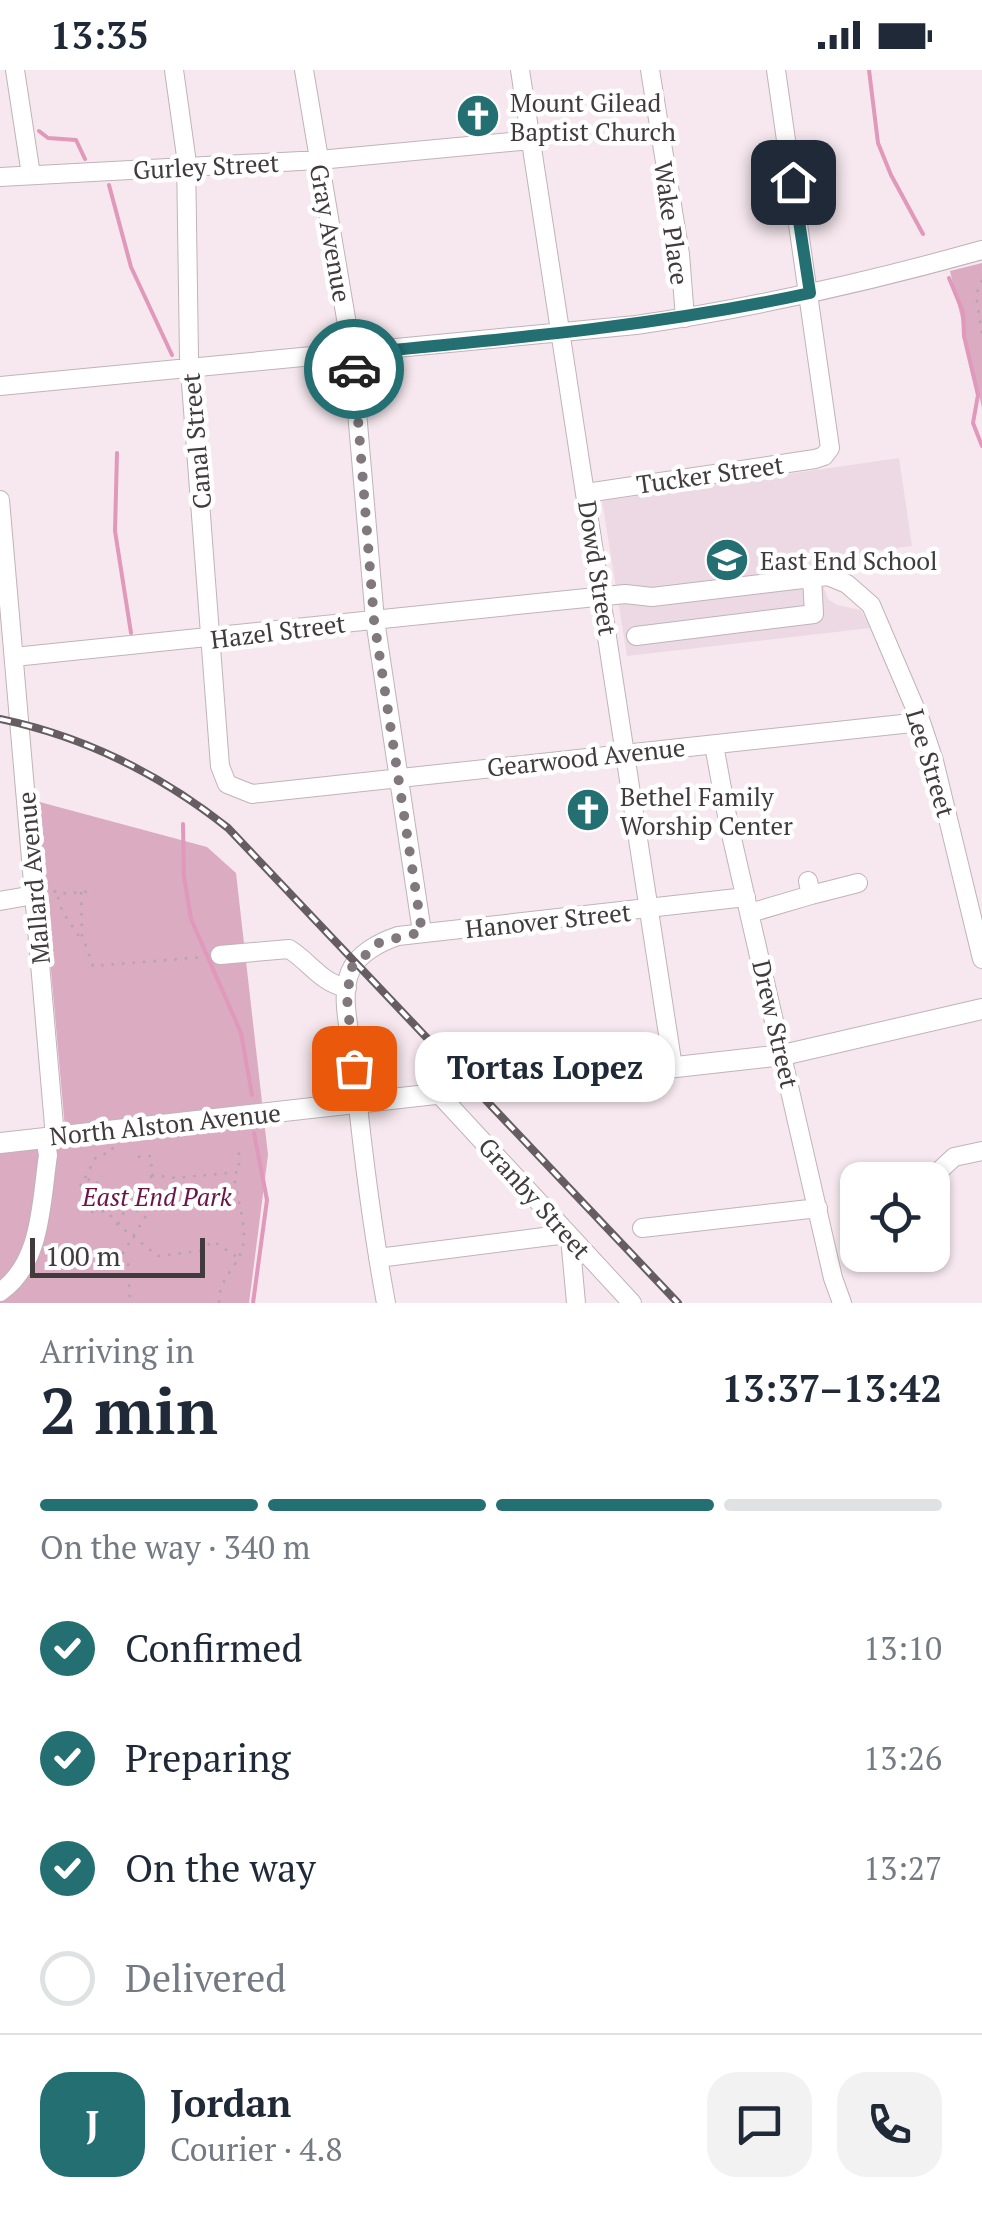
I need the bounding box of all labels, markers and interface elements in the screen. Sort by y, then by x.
text: 13:35 [50,10,149,60]
place label: Mount Gilead Baptist Church [510,86,676,148]
church icon: Mount Gilead Baptist Church [455,93,501,139]
pin [751,140,836,225]
street label: Gurley Street [132,146,280,186]
icon: home [766,155,821,210]
street label: Wake Place [647,159,697,287]
street label: Gray Avenue [303,161,359,305]
courier [304,319,404,419]
icon: car [327,342,382,397]
street label: Canal Street [174,372,218,510]
street label: Tucker Street [634,447,786,501]
street label: Dowd Street [571,498,625,638]
school or university icon: East End School [704,537,750,583]
place label: East End School [760,544,938,577]
street label: Hazel Street [209,606,347,656]
street label: Lee Street [899,705,963,821]
street label: Gearwood Avenue [485,730,687,784]
place label: Bethel Family Worship Center [620,780,793,842]
church icon: Bethel Family Worship Center [565,787,611,833]
street label: Mallard Avenue [9,790,57,966]
street label: Hanover Street [464,895,632,945]
street label: Drew Street [745,957,807,1091]
pin [312,1026,397,1111]
callout: Tortas Lopez [414,1033,674,1103]
icon: bag [327,1041,382,1096]
text: Tortas Lopez [447,1046,643,1088]
street label: North Alston Avenue [48,1095,282,1153]
street label: Granby Street [472,1130,598,1266]
map controls [840,1162,950,1272]
button: locate [840,1162,950,1272]
park label: East End Park [81,1180,233,1213]
scale bar [30,1233,205,1278]
text: 100 m [45,1237,121,1274]
text: Arriving in [40,1330,194,1372]
text: 13:37–13:42 [721,1363,942,1413]
text: 2 min [40,1366,218,1453]
text: On the way · 340 m [40,1526,310,1568]
icon: check [40,1621,95,1676]
text: Confirmed [125,1623,303,1673]
text: 13:10 [863,1627,942,1669]
icon: check [40,1731,95,1786]
text: Preparing [125,1733,291,1783]
text: 13:26 [863,1737,942,1779]
icon: check [40,1841,95,1896]
text: On the way [125,1843,316,1893]
text: 13:27 [863,1847,942,1889]
text: Delivered [125,1953,286,2003]
button: chat [707,2072,812,2177]
button: phone [837,2072,942,2177]
text: Jordan [170,2078,291,2128]
text: J [86,2099,99,2149]
text: Courier · 4.8 [170,2128,342,2170]

